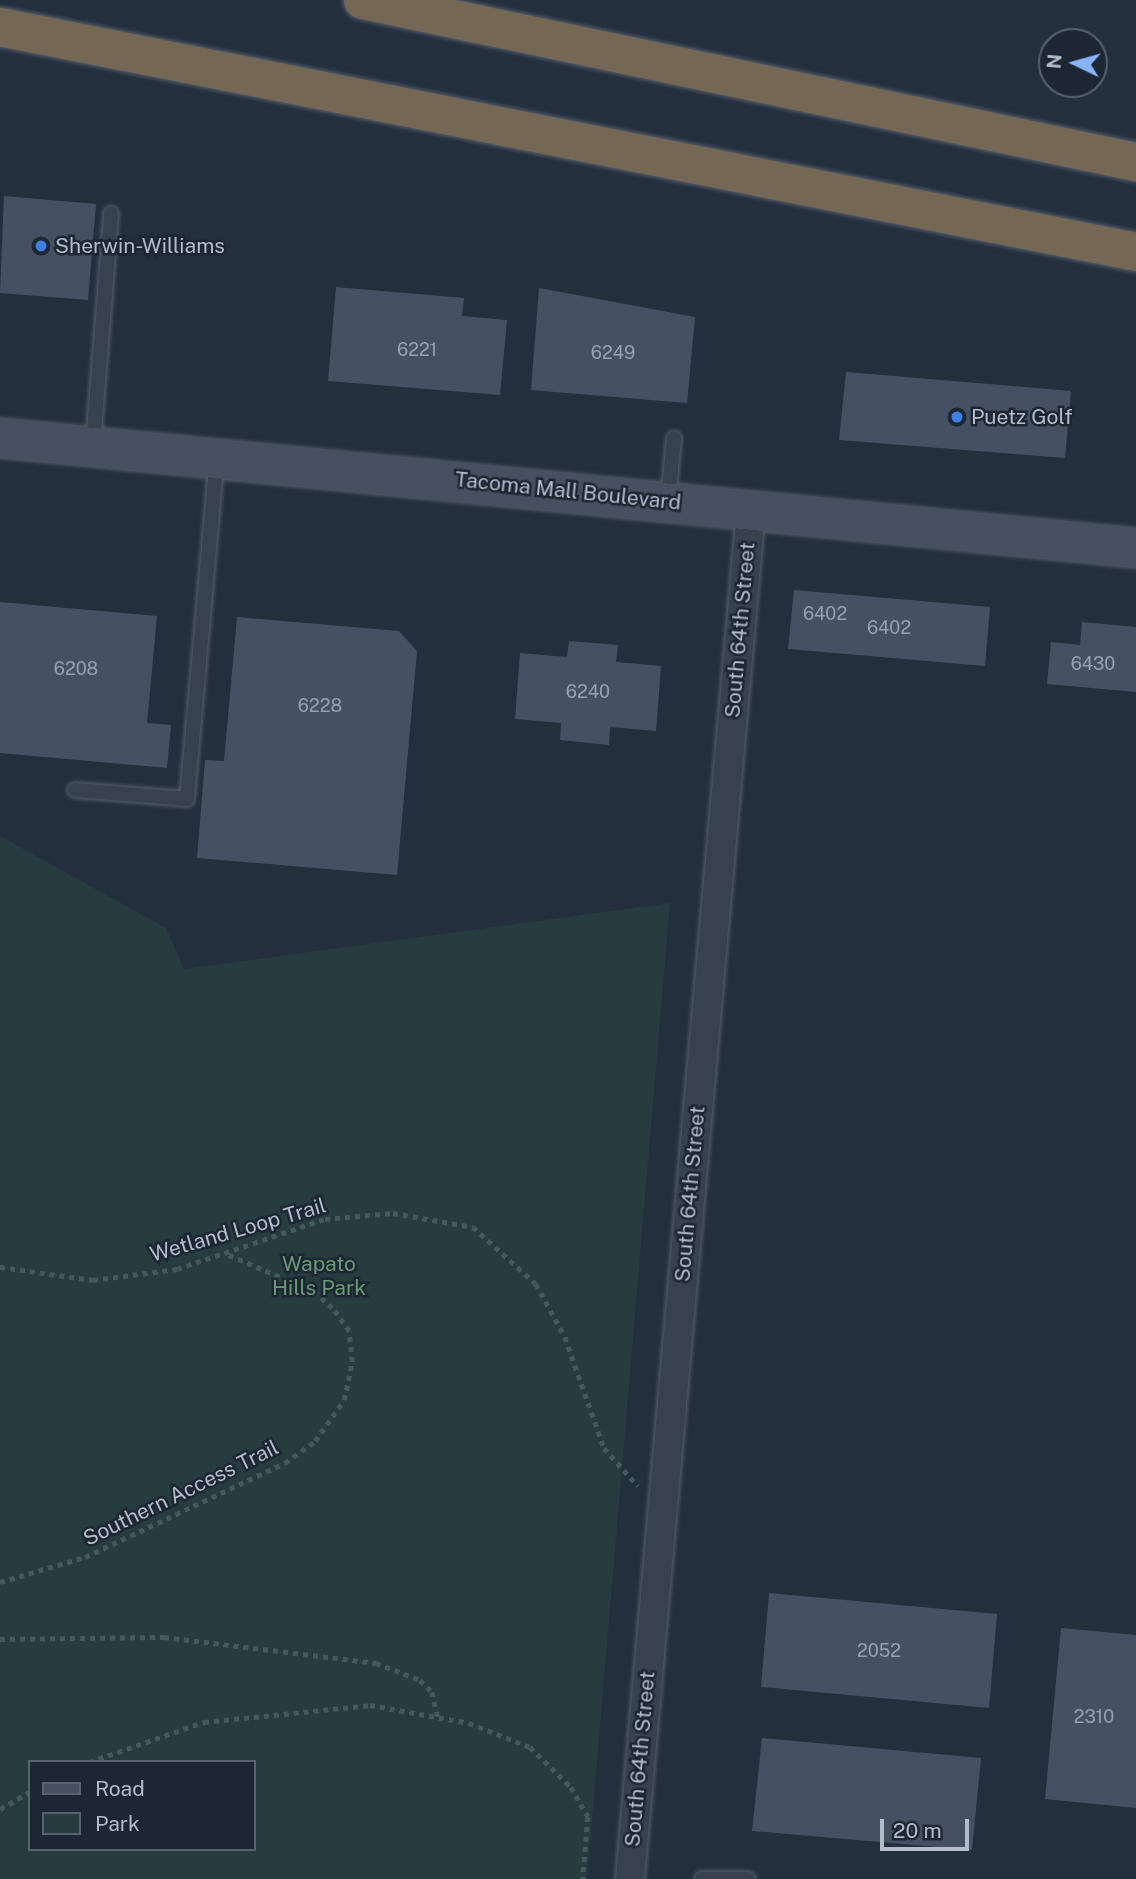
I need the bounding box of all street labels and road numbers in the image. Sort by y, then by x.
street label: Tacoma Mall Boulevard [454,467,682,515]
street label: South 64th Street [720,541,760,719]
street label: South 64th Street [670,1105,710,1283]
street label: Wetland Loop Trail [147,1193,329,1267]
street label: Southern Access Trail [79,1435,283,1551]
street label: South 64th Street [620,1670,660,1848]

